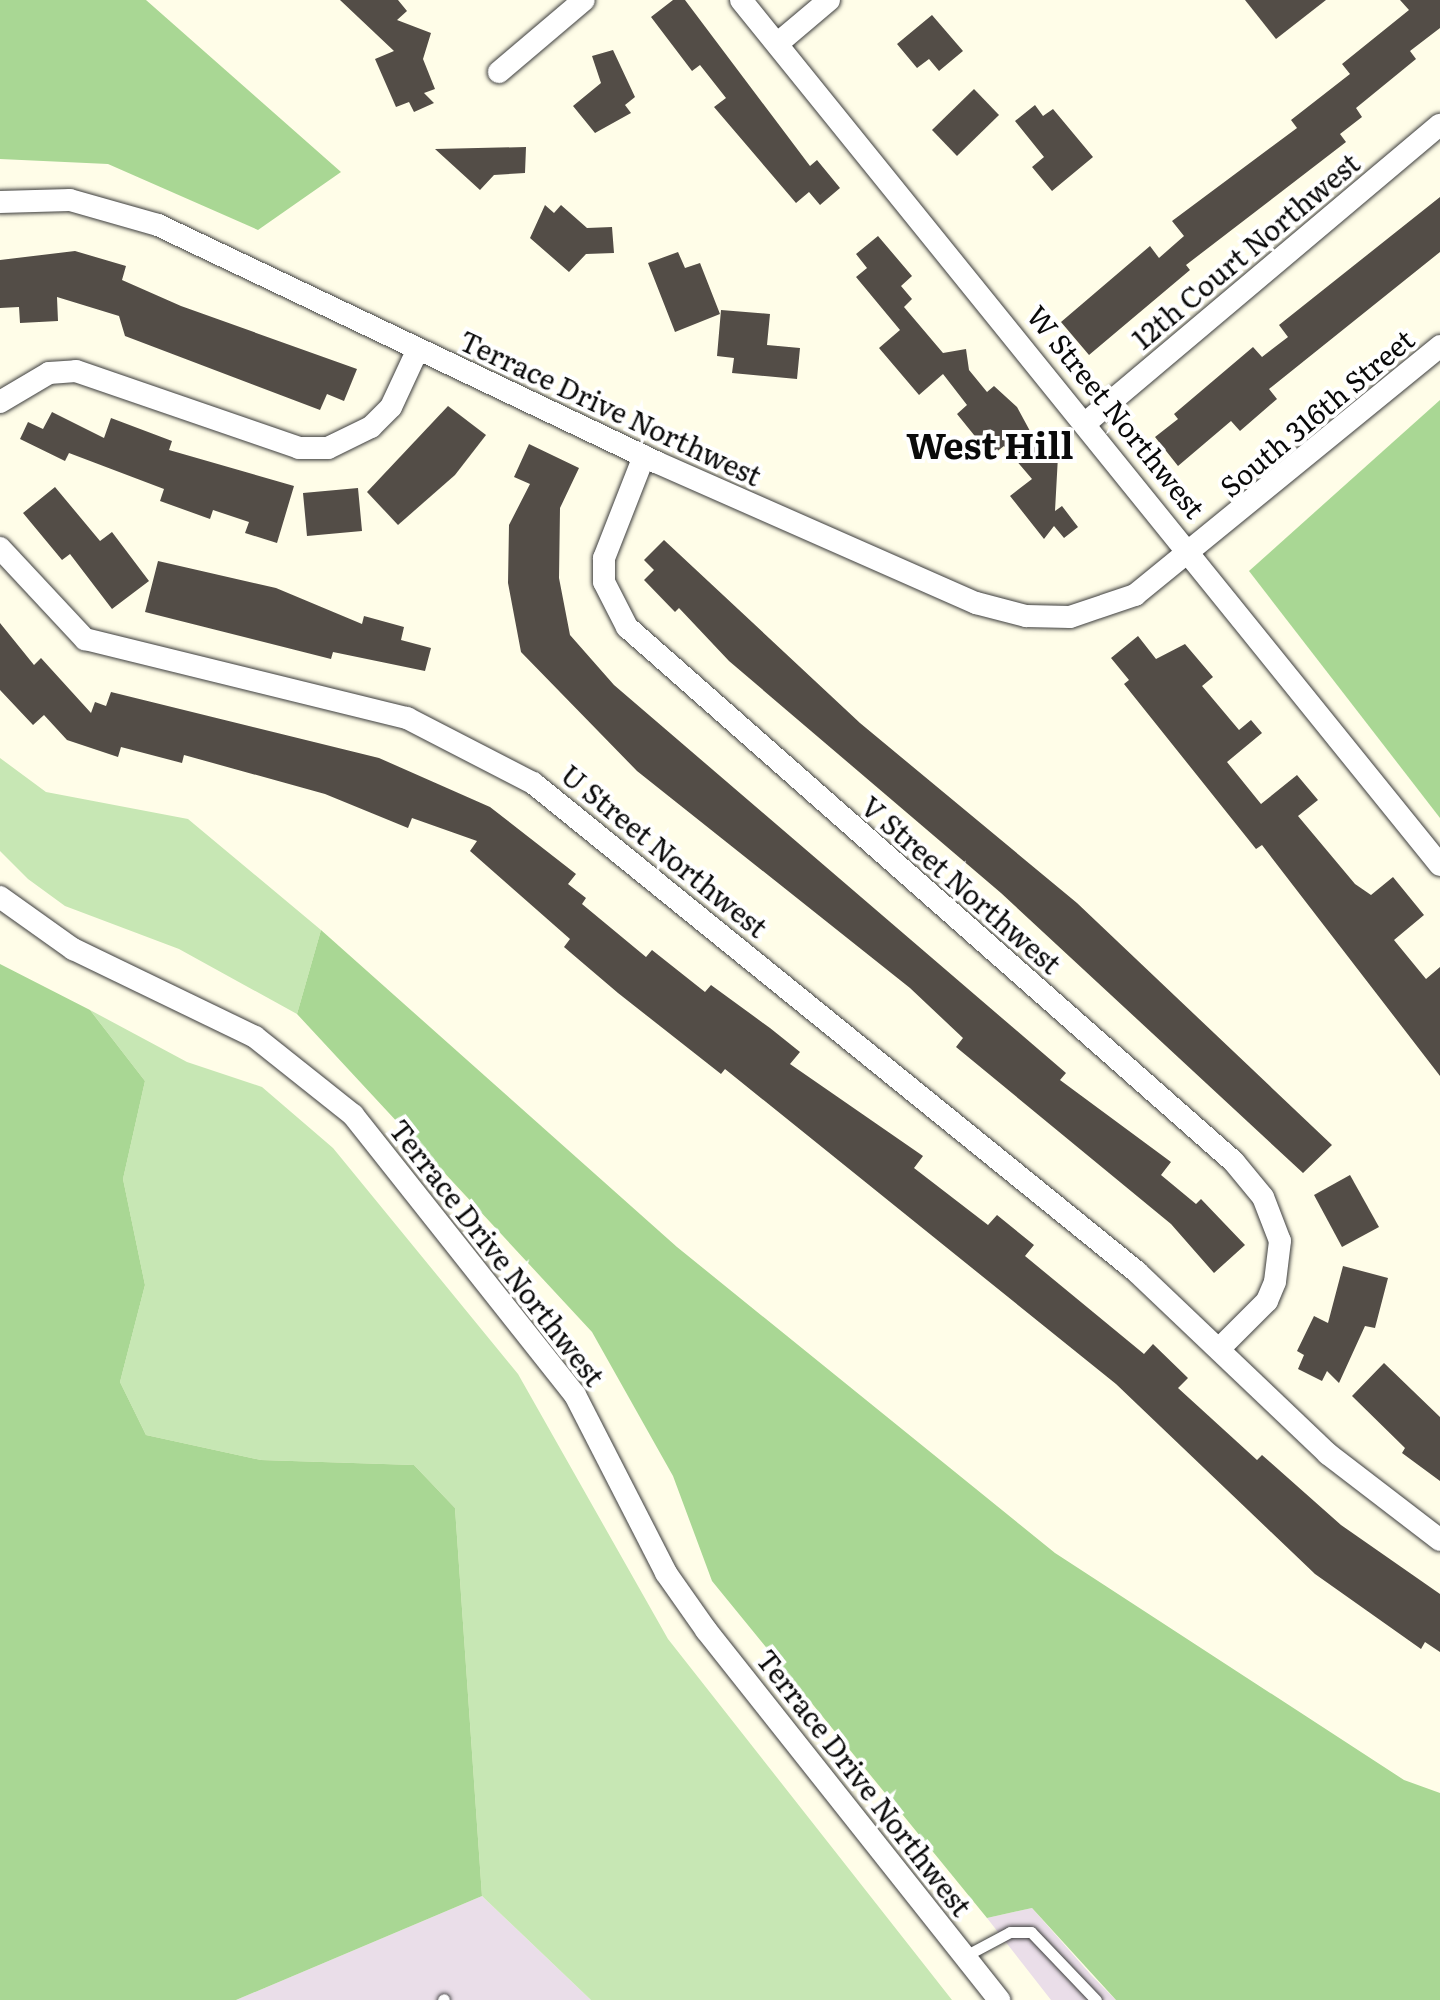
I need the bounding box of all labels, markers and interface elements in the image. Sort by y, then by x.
street label: 12th Court Northwest [1124,145,1366,355]
street label: W Street Northwest [1021,298,1213,524]
street label: South 316th Street [1212,321,1420,503]
street label: Terrace Drive Northwest [455,322,767,492]
district label: West Hill [906,422,1074,466]
street label: U Street Northwest [555,757,775,943]
street label: V Street Northwest [855,788,1069,980]
street label: Terrace Drive Northwest [383,1112,613,1392]
street label: Terrace Drive Northwest [750,1642,980,1922]

